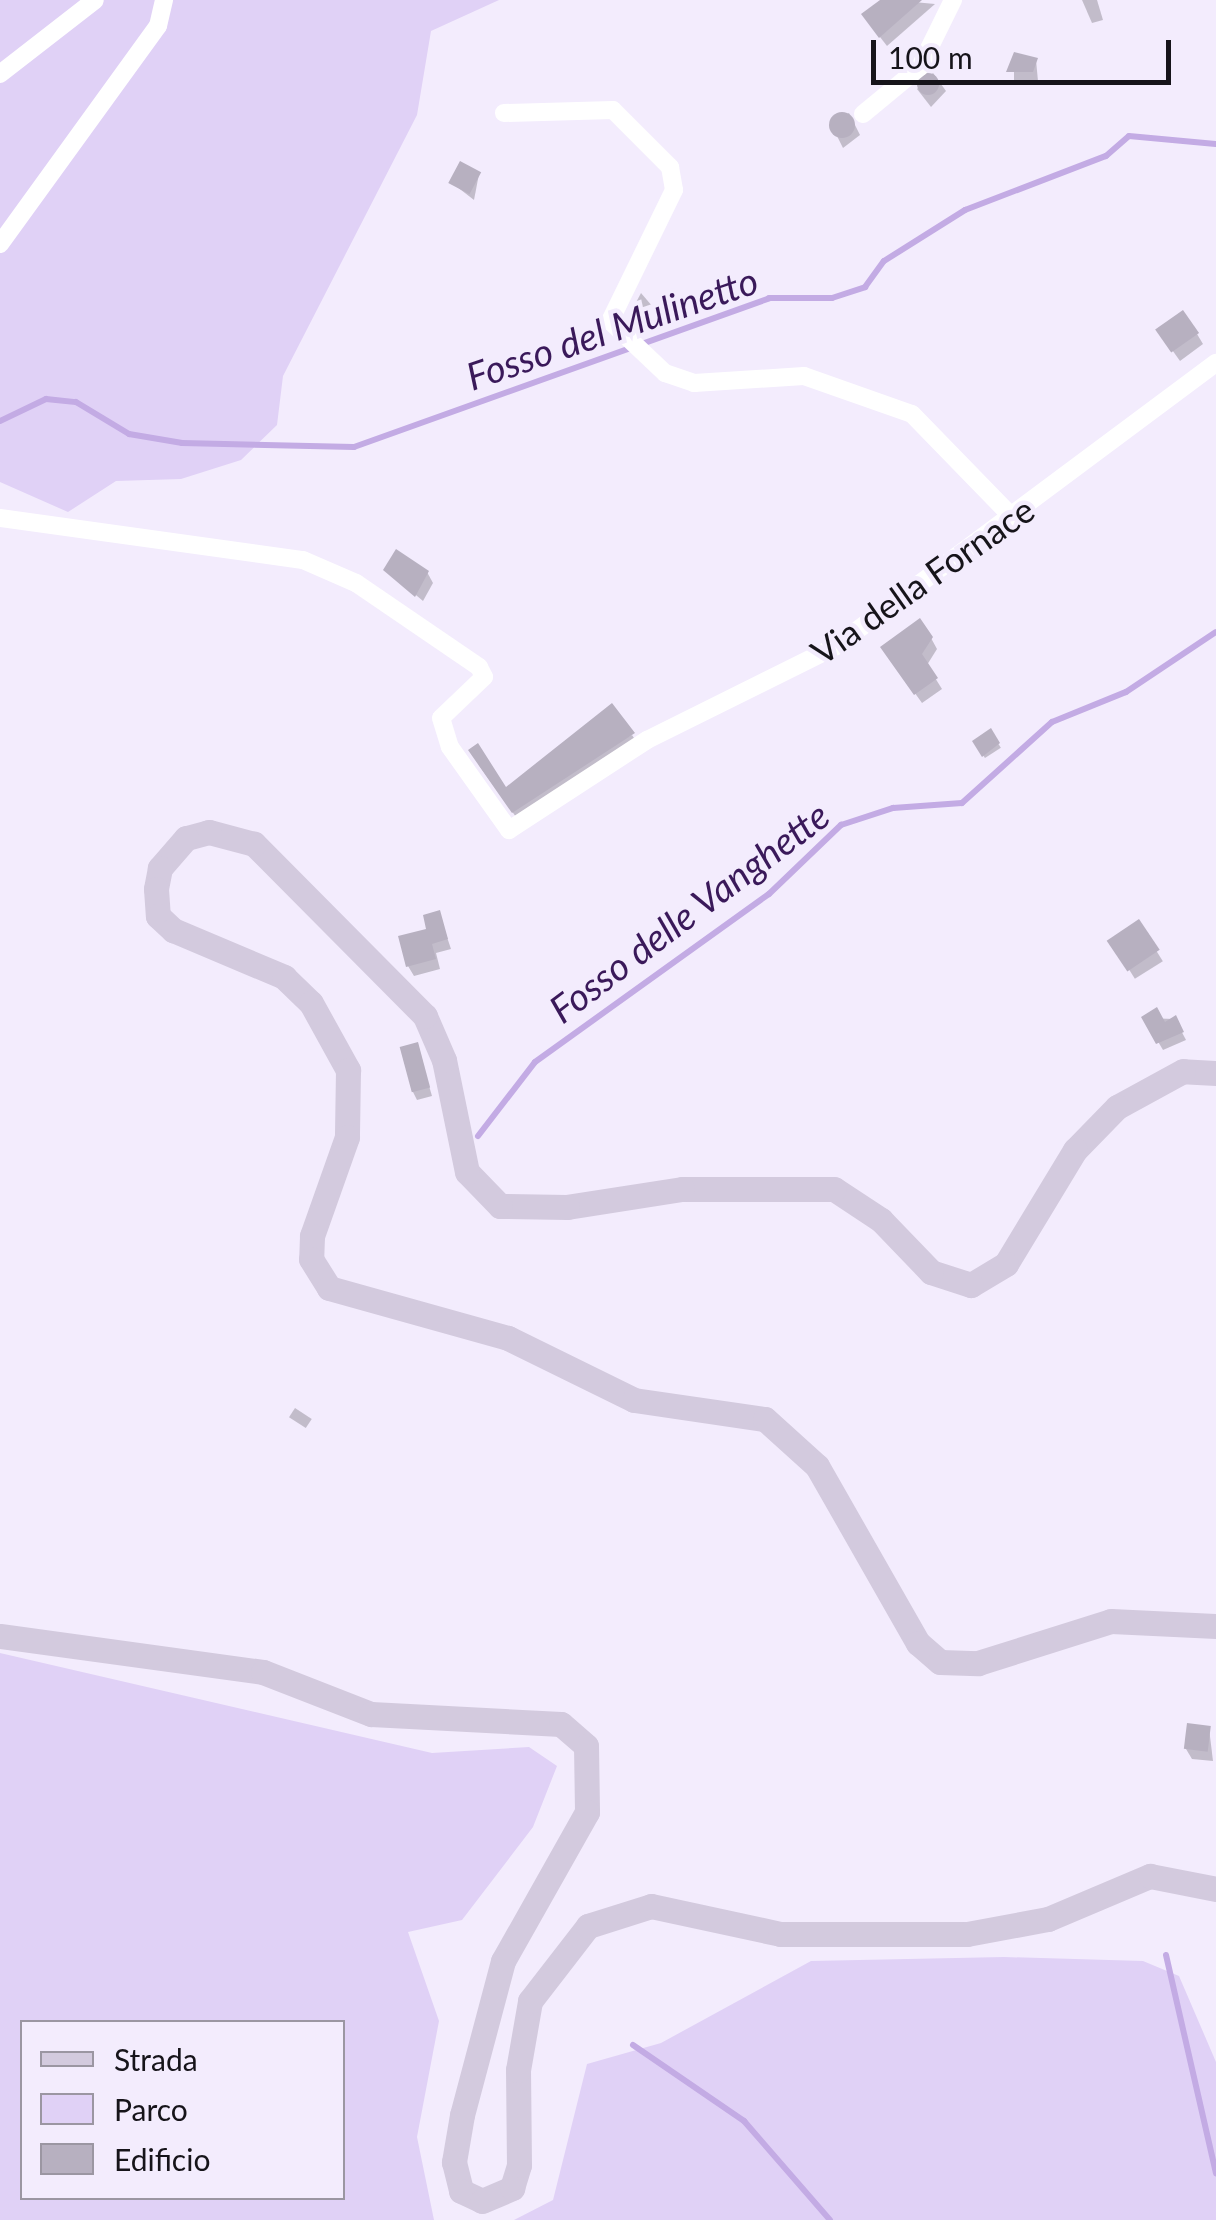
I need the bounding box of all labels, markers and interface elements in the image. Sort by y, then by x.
scale bar [876,20,1176,82]
text: 100 m [888,39,973,75]
water label: Fosso del Mulinetto [460,257,764,399]
street label: Via della Fornace [803,488,1041,672]
water label: Fosso delle Vanghette [540,792,838,1032]
legend [20,2020,345,2200]
text: Strada [114,2041,198,2077]
text: Parco [114,2091,188,2127]
text: Edificio [114,2141,210,2177]

